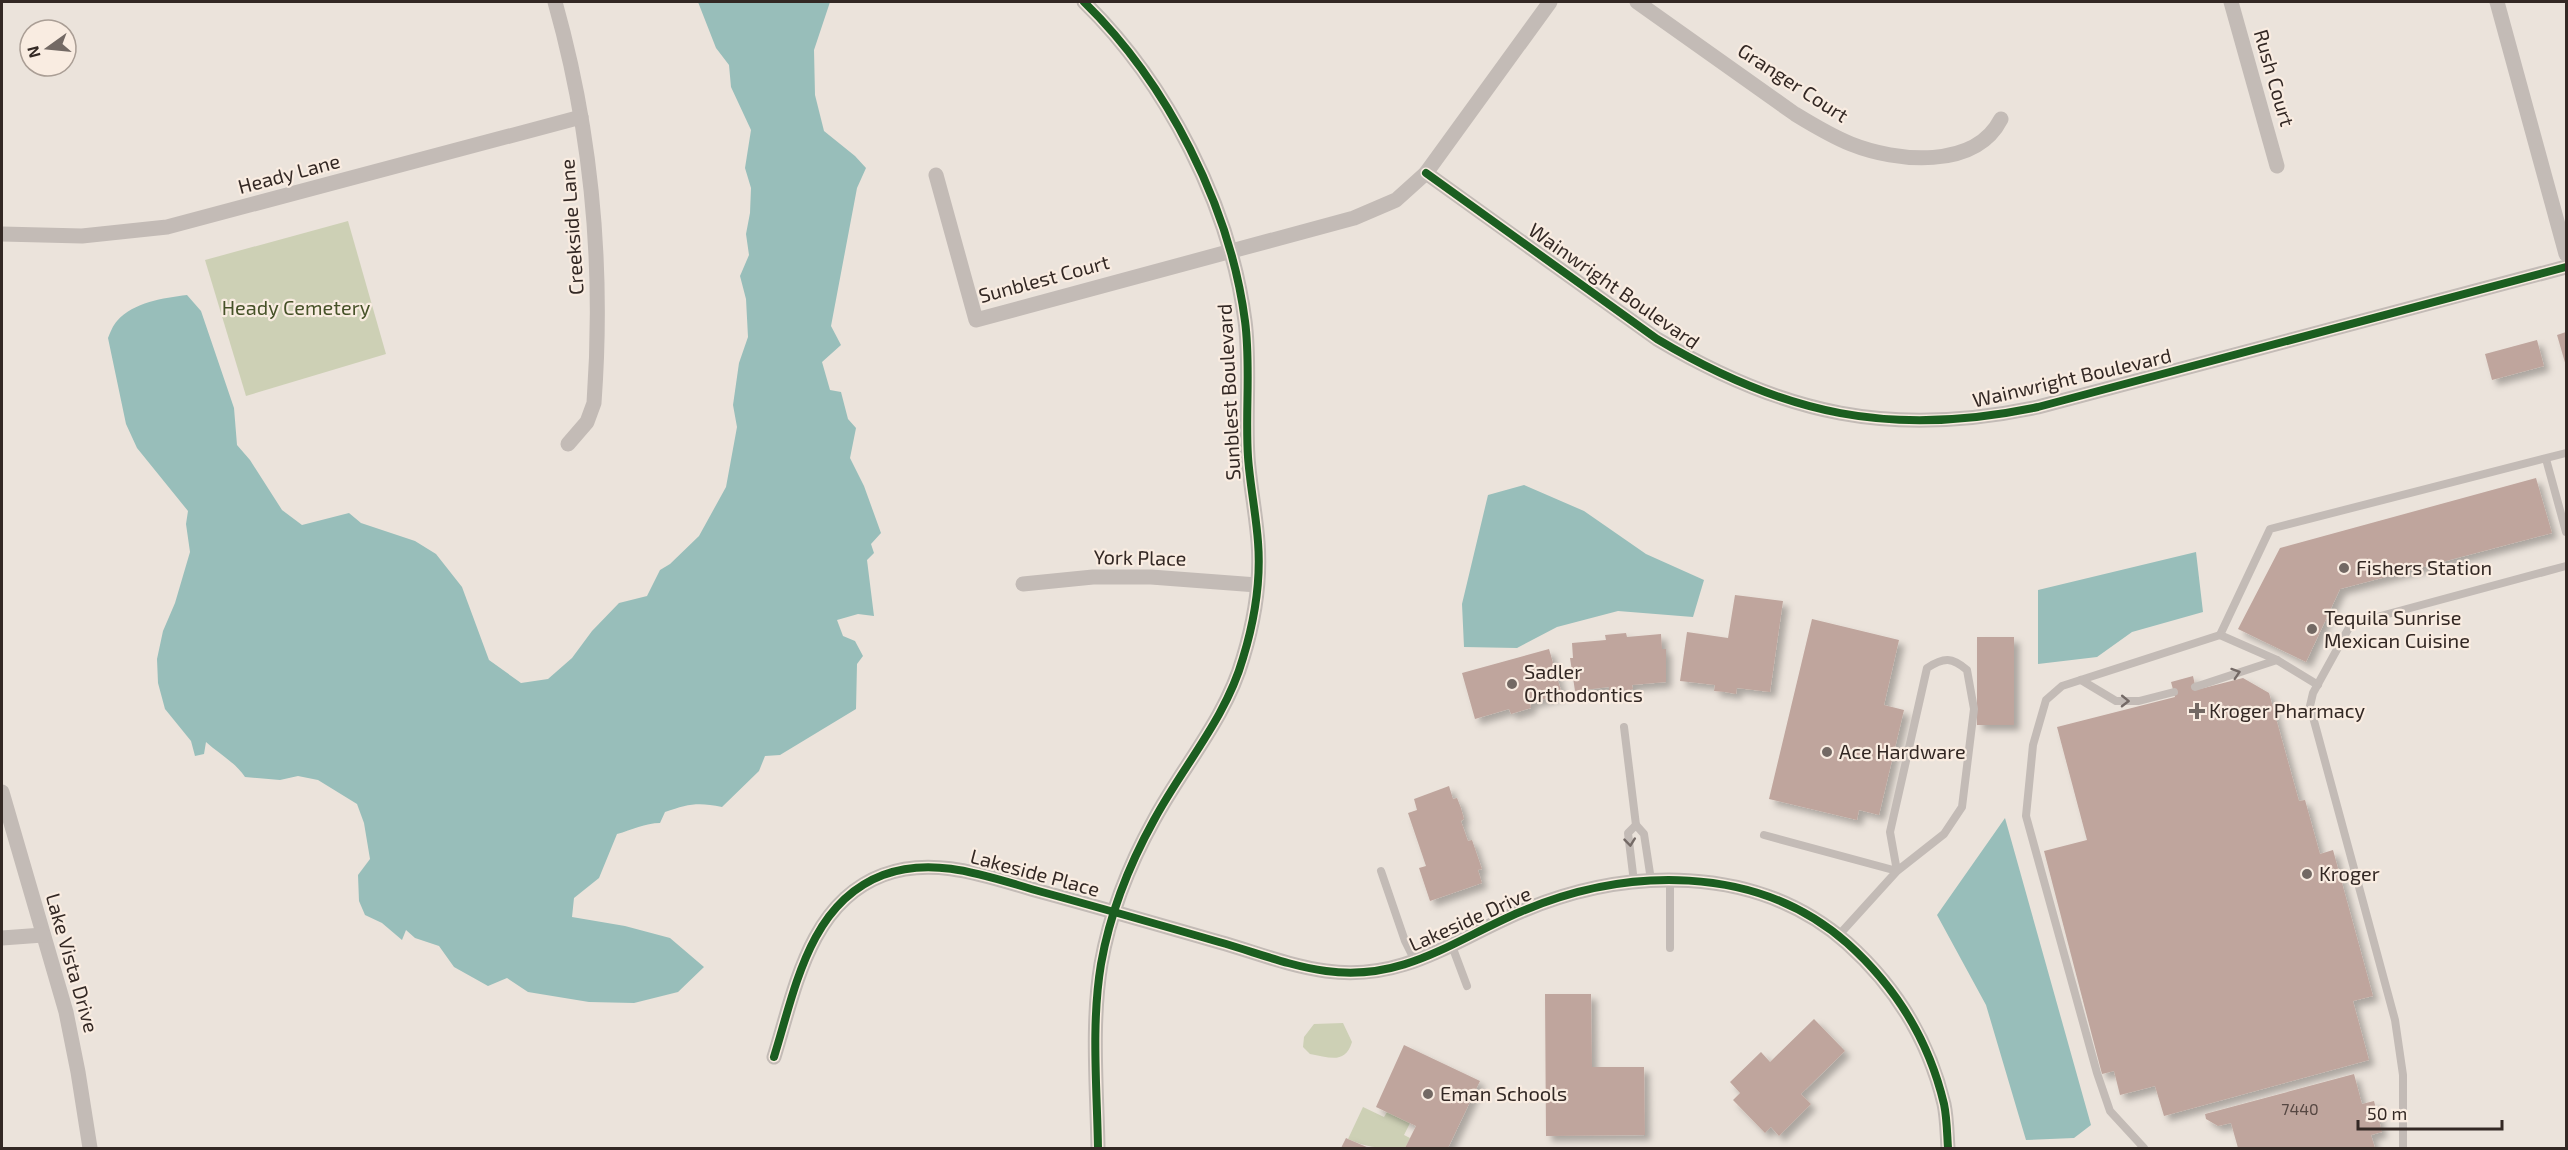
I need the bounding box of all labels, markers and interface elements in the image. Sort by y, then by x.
north arrow [18,18,78,78]
street label: Rush Court [2250,26,2300,129]
street label: Granger Court [1734,38,1854,127]
text: N [22,44,44,60]
street label: Heady Lane [235,148,342,198]
street label: Creekside Lane [554,158,588,296]
street label: Wainwright Boulevard [1524,217,1705,353]
street label: Sunblest Court [976,249,1112,307]
park label: Heady Cemetery [222,295,371,319]
street label: Sunblest Boulevard [1211,303,1245,481]
street label: Wainwright Boulevard [1970,342,2173,412]
street label: York Place [1093,544,1187,570]
place label: Fishers Station [2356,555,2492,579]
marker: Fishers Station [2337,561,2351,575]
place label: Tequila Sunrise Mexican Cuisine [2324,605,2470,652]
marker: Tequila Sunrise Mexican Cuisine [2305,622,2319,636]
place label: Sadler Orthodontics [1524,659,1643,706]
one-way arrow [2230,668,2241,680]
marker: Sadler Orthodontics [1505,677,1519,691]
one-way arrow [2121,695,2130,707]
place label: Kroger Pharmacy [2209,698,2366,722]
marker: Kroger Pharmacy [2190,704,2204,718]
place label: Ace Hardware [1839,739,1966,763]
marker: Ace Hardware [1820,745,1834,759]
one-way arrow [1623,838,1636,847]
street label: Lakeside Place [968,843,1102,901]
place label: Kroger [2319,861,2380,885]
marker: Kroger [2300,867,2314,881]
street label: Lakeside Drive [1405,880,1534,956]
street label: Lake Vista Drive [42,890,104,1035]
place label: Eman Schools [1440,1081,1567,1105]
marker: Eman Schools [1421,1087,1435,1101]
scale bar [2358,1093,2502,1131]
house number: 7440 [2281,1099,2319,1118]
text: 50 m [2367,1102,2407,1124]

